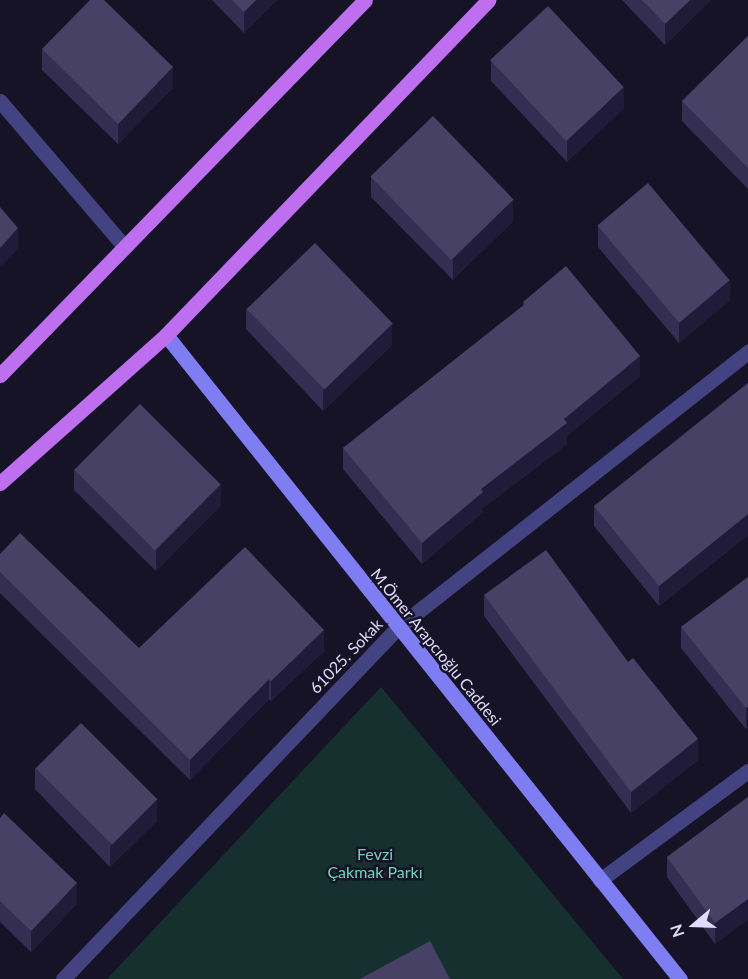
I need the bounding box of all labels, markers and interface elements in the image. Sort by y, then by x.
street label: M.Ömer Arapcıoğlu Caddesi [366,564,506,730]
street label: 61025. Sokak [306,615,386,697]
park label: Fevzi Çakmak Parkı [327,844,423,882]
north arrow [664,895,724,955]
text: N [666,922,687,940]

